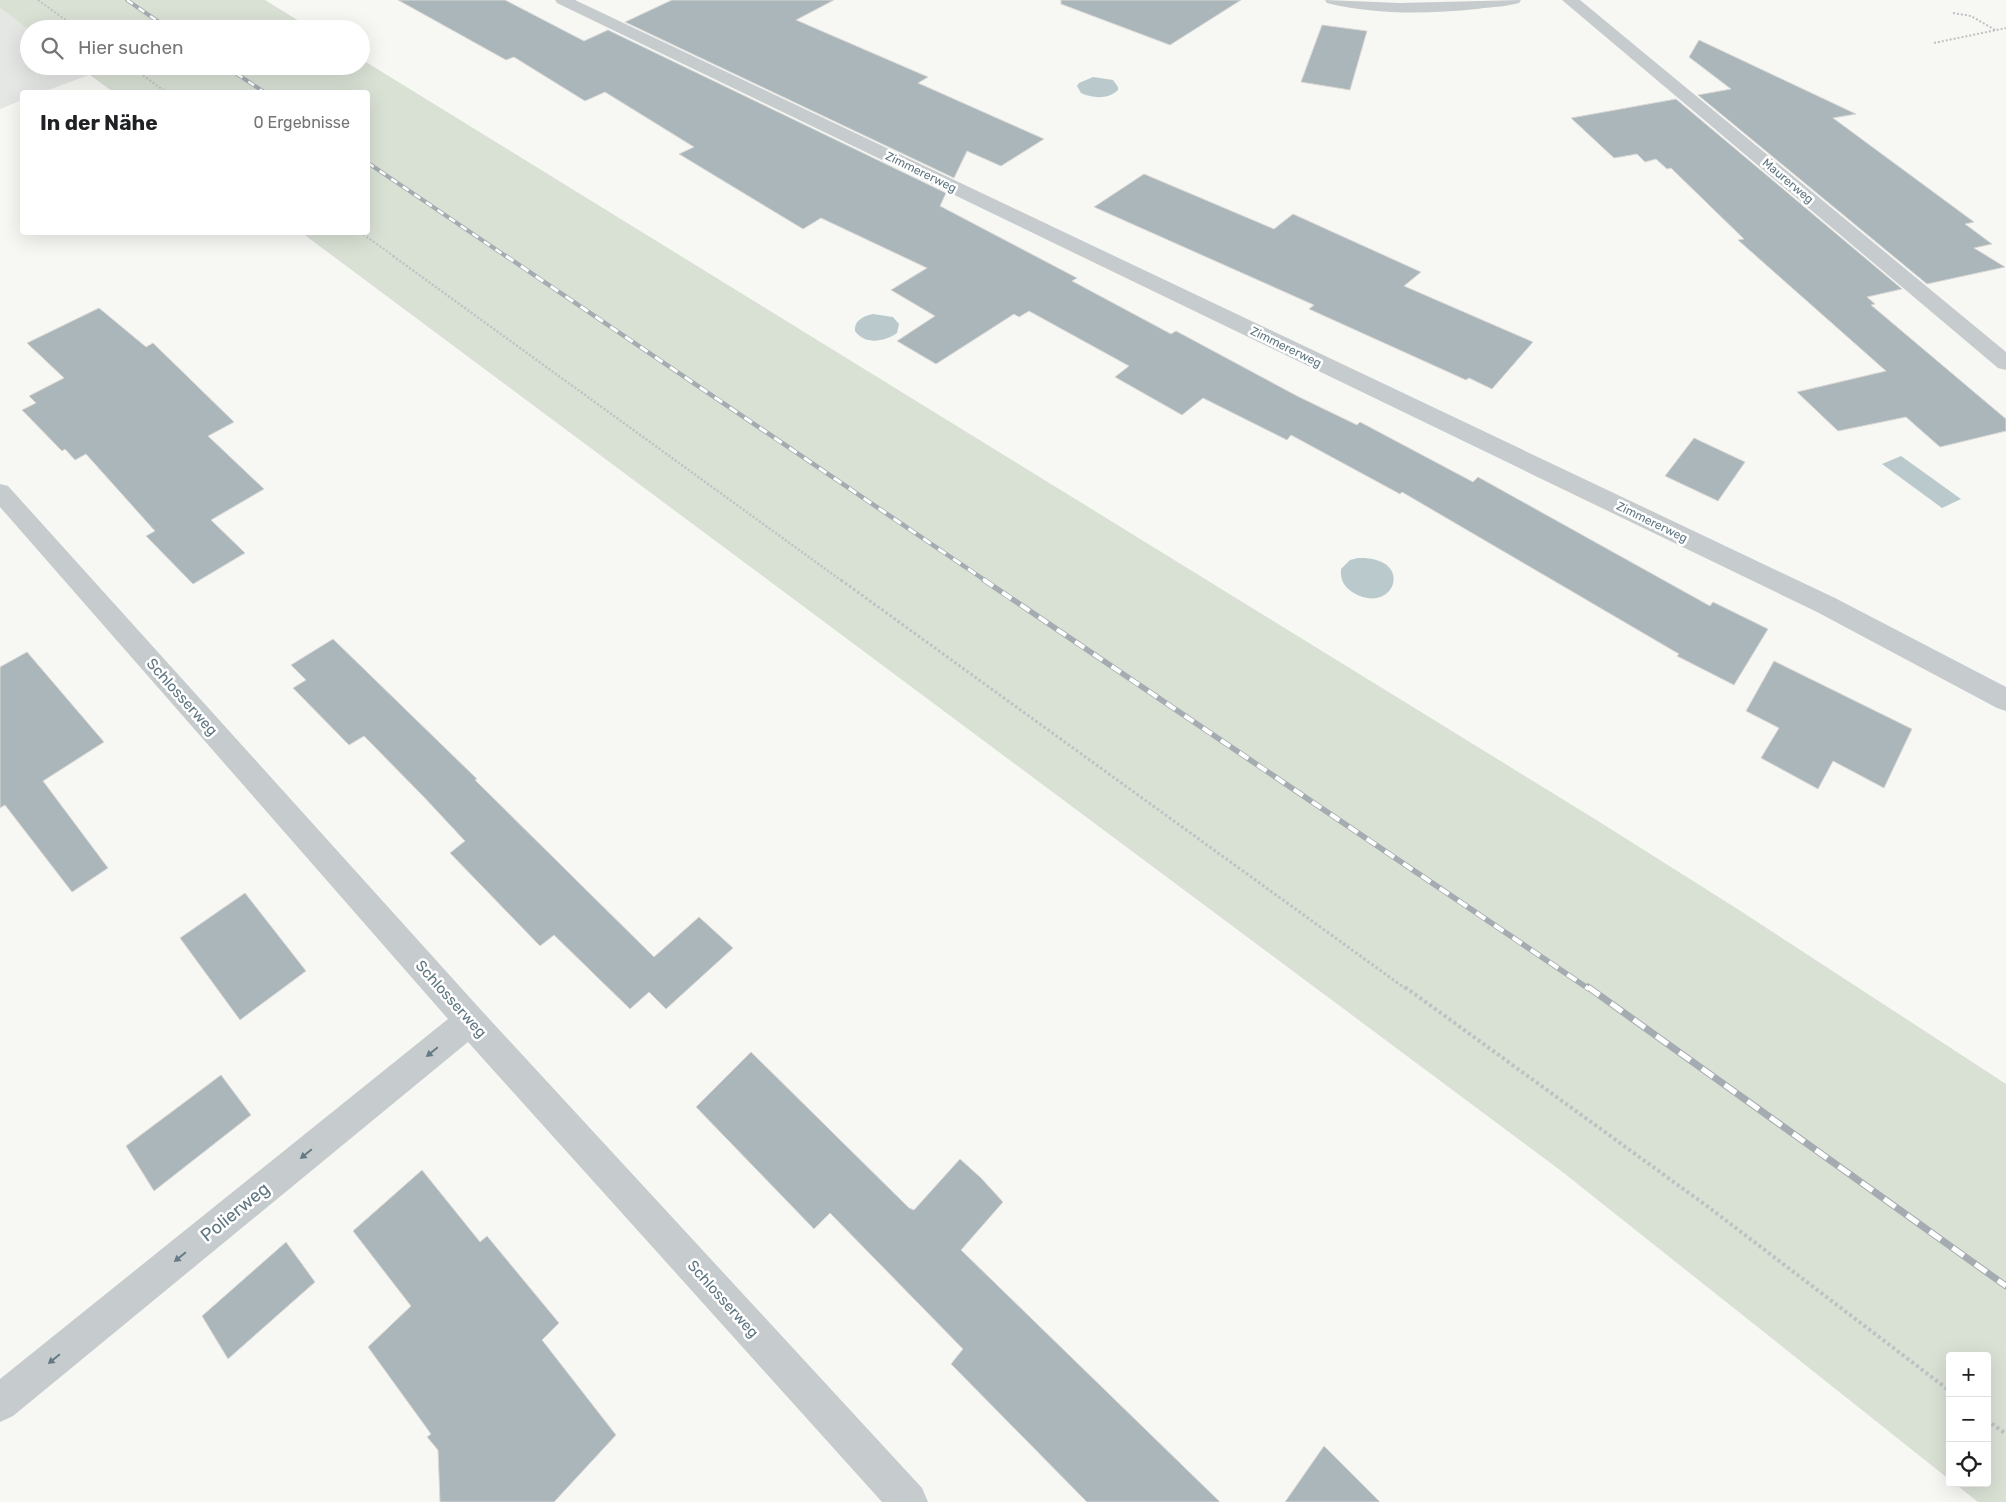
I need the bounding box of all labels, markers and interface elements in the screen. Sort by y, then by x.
search box [20,20,370,75]
icon: search [38,34,66,62]
text: Hier suchen [78,36,184,59]
text: In der Nähe [40,110,158,135]
text: 0 Ergebnisse [253,113,350,132]
street label: Zimmererweg [883,149,959,195]
street label: Maurerweg [1760,156,1816,206]
street label: Zimmererweg [1248,324,1324,370]
street label: Zimmererweg [1614,499,1690,545]
street label: Schlosserweg [143,655,221,739]
street label: Schlosserweg [412,957,490,1041]
one-way arrow [426,1046,439,1057]
one-way arrow [300,1149,313,1160]
street label: Polierweg [196,1178,274,1246]
one-way arrow [174,1251,187,1262]
street label: Schlosserweg [684,1257,762,1341]
map controls [1946,1352,1991,1487]
button: + [1946,1352,1991,1397]
one-way arrow [48,1354,61,1365]
button: − [1946,1397,1991,1442]
button: locate [1946,1442,1991,1487]

